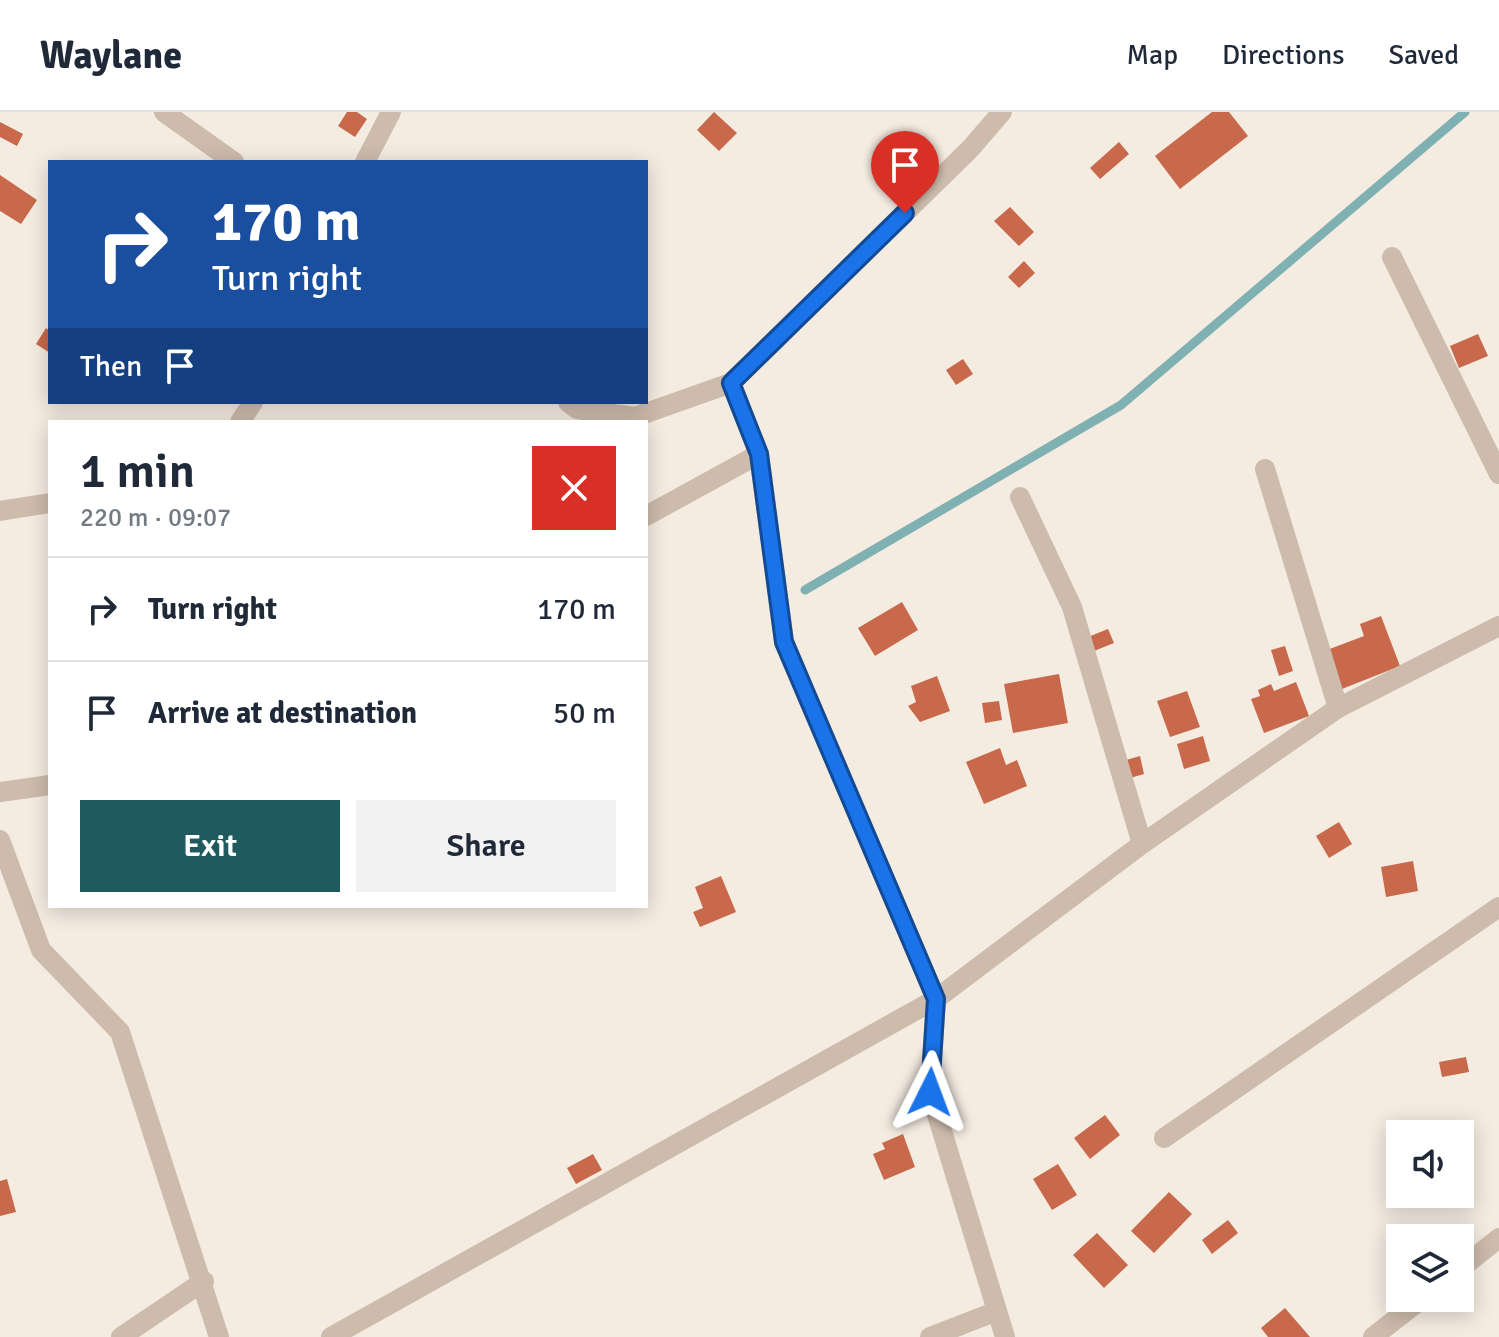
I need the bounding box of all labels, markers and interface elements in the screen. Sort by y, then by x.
text: Waylane [40,32,182,79]
text: Map [1126,38,1178,72]
text: Directions [1222,38,1344,72]
text: Saved [1388,38,1459,72]
pin [871,131,939,213]
icon: arrive [883,143,927,187]
text: 170 m [212,187,360,256]
icon: right [80,192,184,296]
text: Turn right [212,256,362,301]
icon: arrive [158,344,202,388]
text: Then [80,348,142,385]
text: 1 min [80,442,195,501]
button: close [532,446,616,530]
text: 220 m · 09:07 [80,502,231,534]
icon: right [80,587,124,631]
text: Turn right [148,591,277,628]
text: 170 m [537,591,616,628]
icon: arrive [80,691,124,735]
text: Arrive at destination [148,695,417,732]
text: 50 m [553,695,616,732]
button: Exit [80,800,340,892]
button: Share [356,800,616,892]
position arrow [888,1050,972,1134]
map controls [1386,1120,1474,1312]
button: sound [1386,1120,1474,1208]
button: layers [1386,1224,1474,1312]

